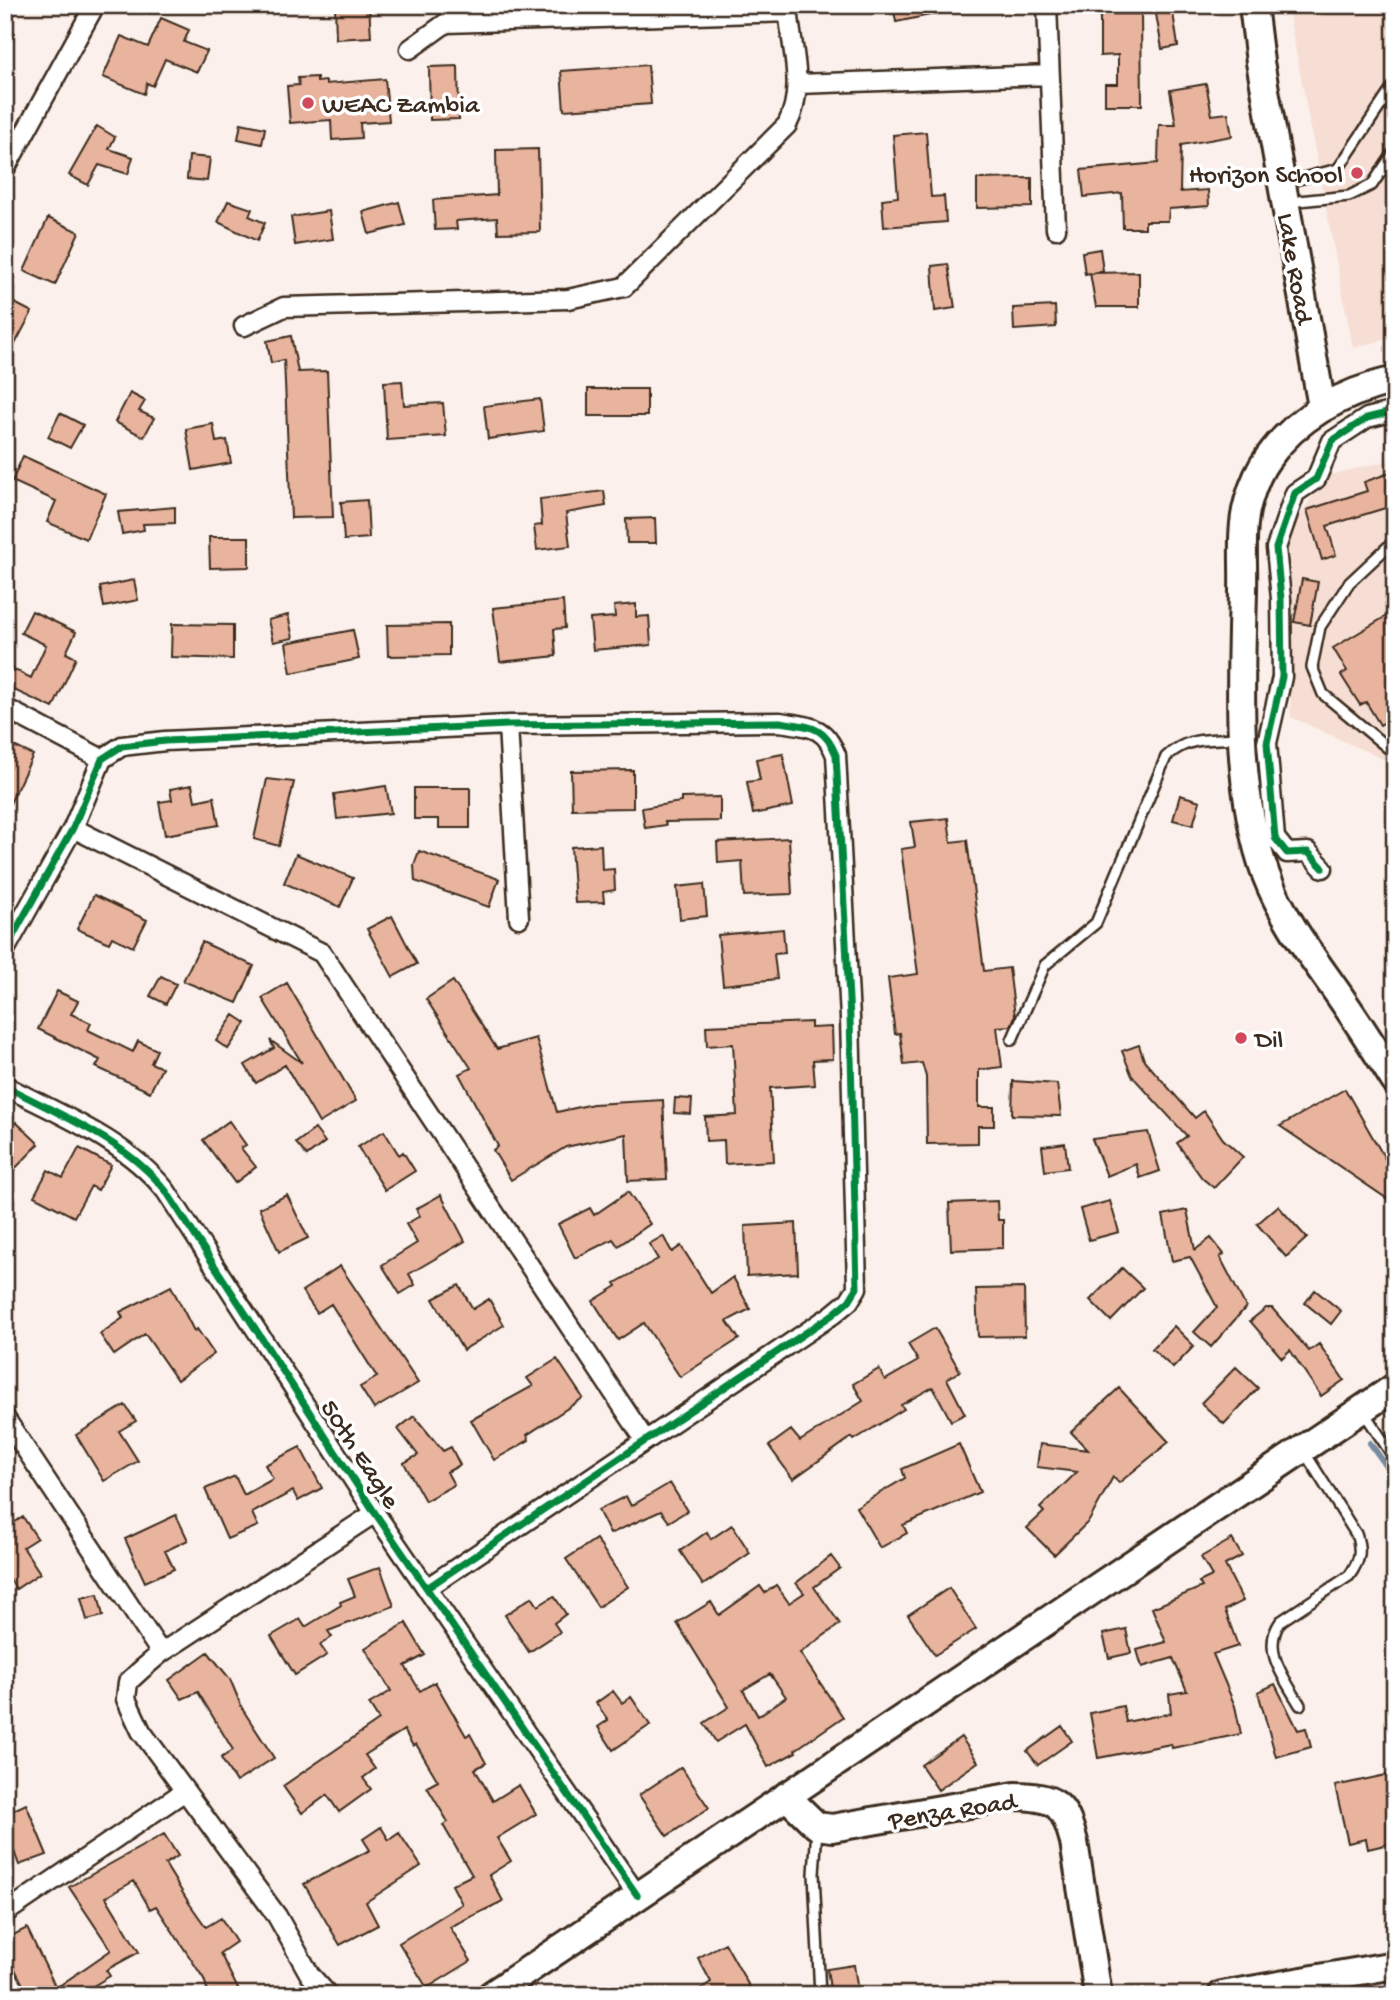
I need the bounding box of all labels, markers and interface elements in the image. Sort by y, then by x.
place label: WEAC Zambia [322,92,481,123]
marker: WEAC Zambia [300,95,316,111]
place label: Horizon School [1189,162,1343,193]
marker: Horizon School [1349,165,1365,181]
street label: Lake Road [1268,211,1318,328]
place label: Dil [1253,1027,1283,1058]
marker: Dil [1233,1030,1249,1046]
street label: 50th Eagle [312,1395,405,1516]
street label: Penza Road [886,1788,1021,1839]

